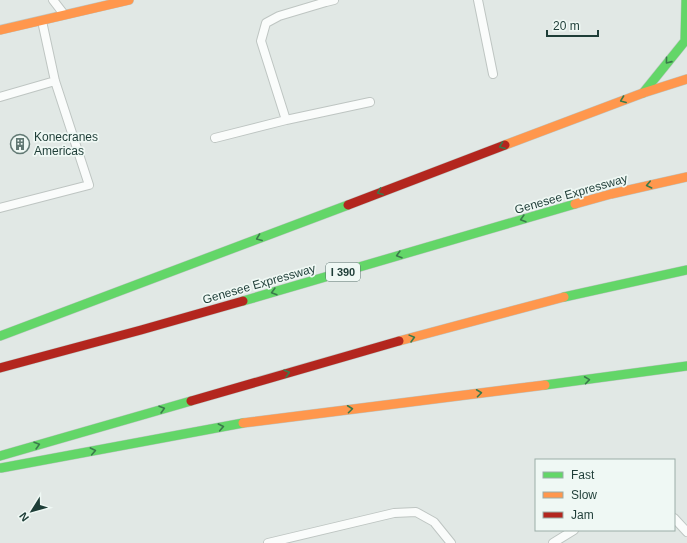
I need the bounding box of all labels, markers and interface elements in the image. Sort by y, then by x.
scale bar [547,12,598,38]
text: 20 m [553,19,580,33]
one-way arrow [666,57,673,64]
one-way arrow [620,96,627,104]
place label: Konecranes Americas [34,130,98,158]
building icon: Konecranes Americas [9,133,31,155]
one-way arrow [498,142,505,150]
street label: Genesee Expressway [513,171,629,217]
one-way arrow [646,181,652,189]
one-way arrow [377,188,384,196]
one-way arrow [520,214,527,223]
one-way arrow [255,234,262,242]
one-way arrow [395,251,402,259]
street label: Genesee Expressway [201,261,317,307]
road number: I 390 [326,263,360,281]
one-way arrow [271,287,278,296]
one-way arrow [409,334,416,342]
one-way arrow [284,369,291,378]
one-way arrow [584,376,590,385]
one-way arrow [476,389,482,398]
one-way arrow [159,405,166,414]
one-way arrow [347,405,353,414]
one-way arrow [218,423,224,432]
one-way arrow [34,441,41,450]
one-way arrow [90,447,96,456]
legend [535,459,675,531]
text: Fast [571,468,595,482]
text: Slow [571,488,597,502]
north arrow [12,491,52,531]
text: Jam [571,508,594,522]
text: N [17,510,31,524]

